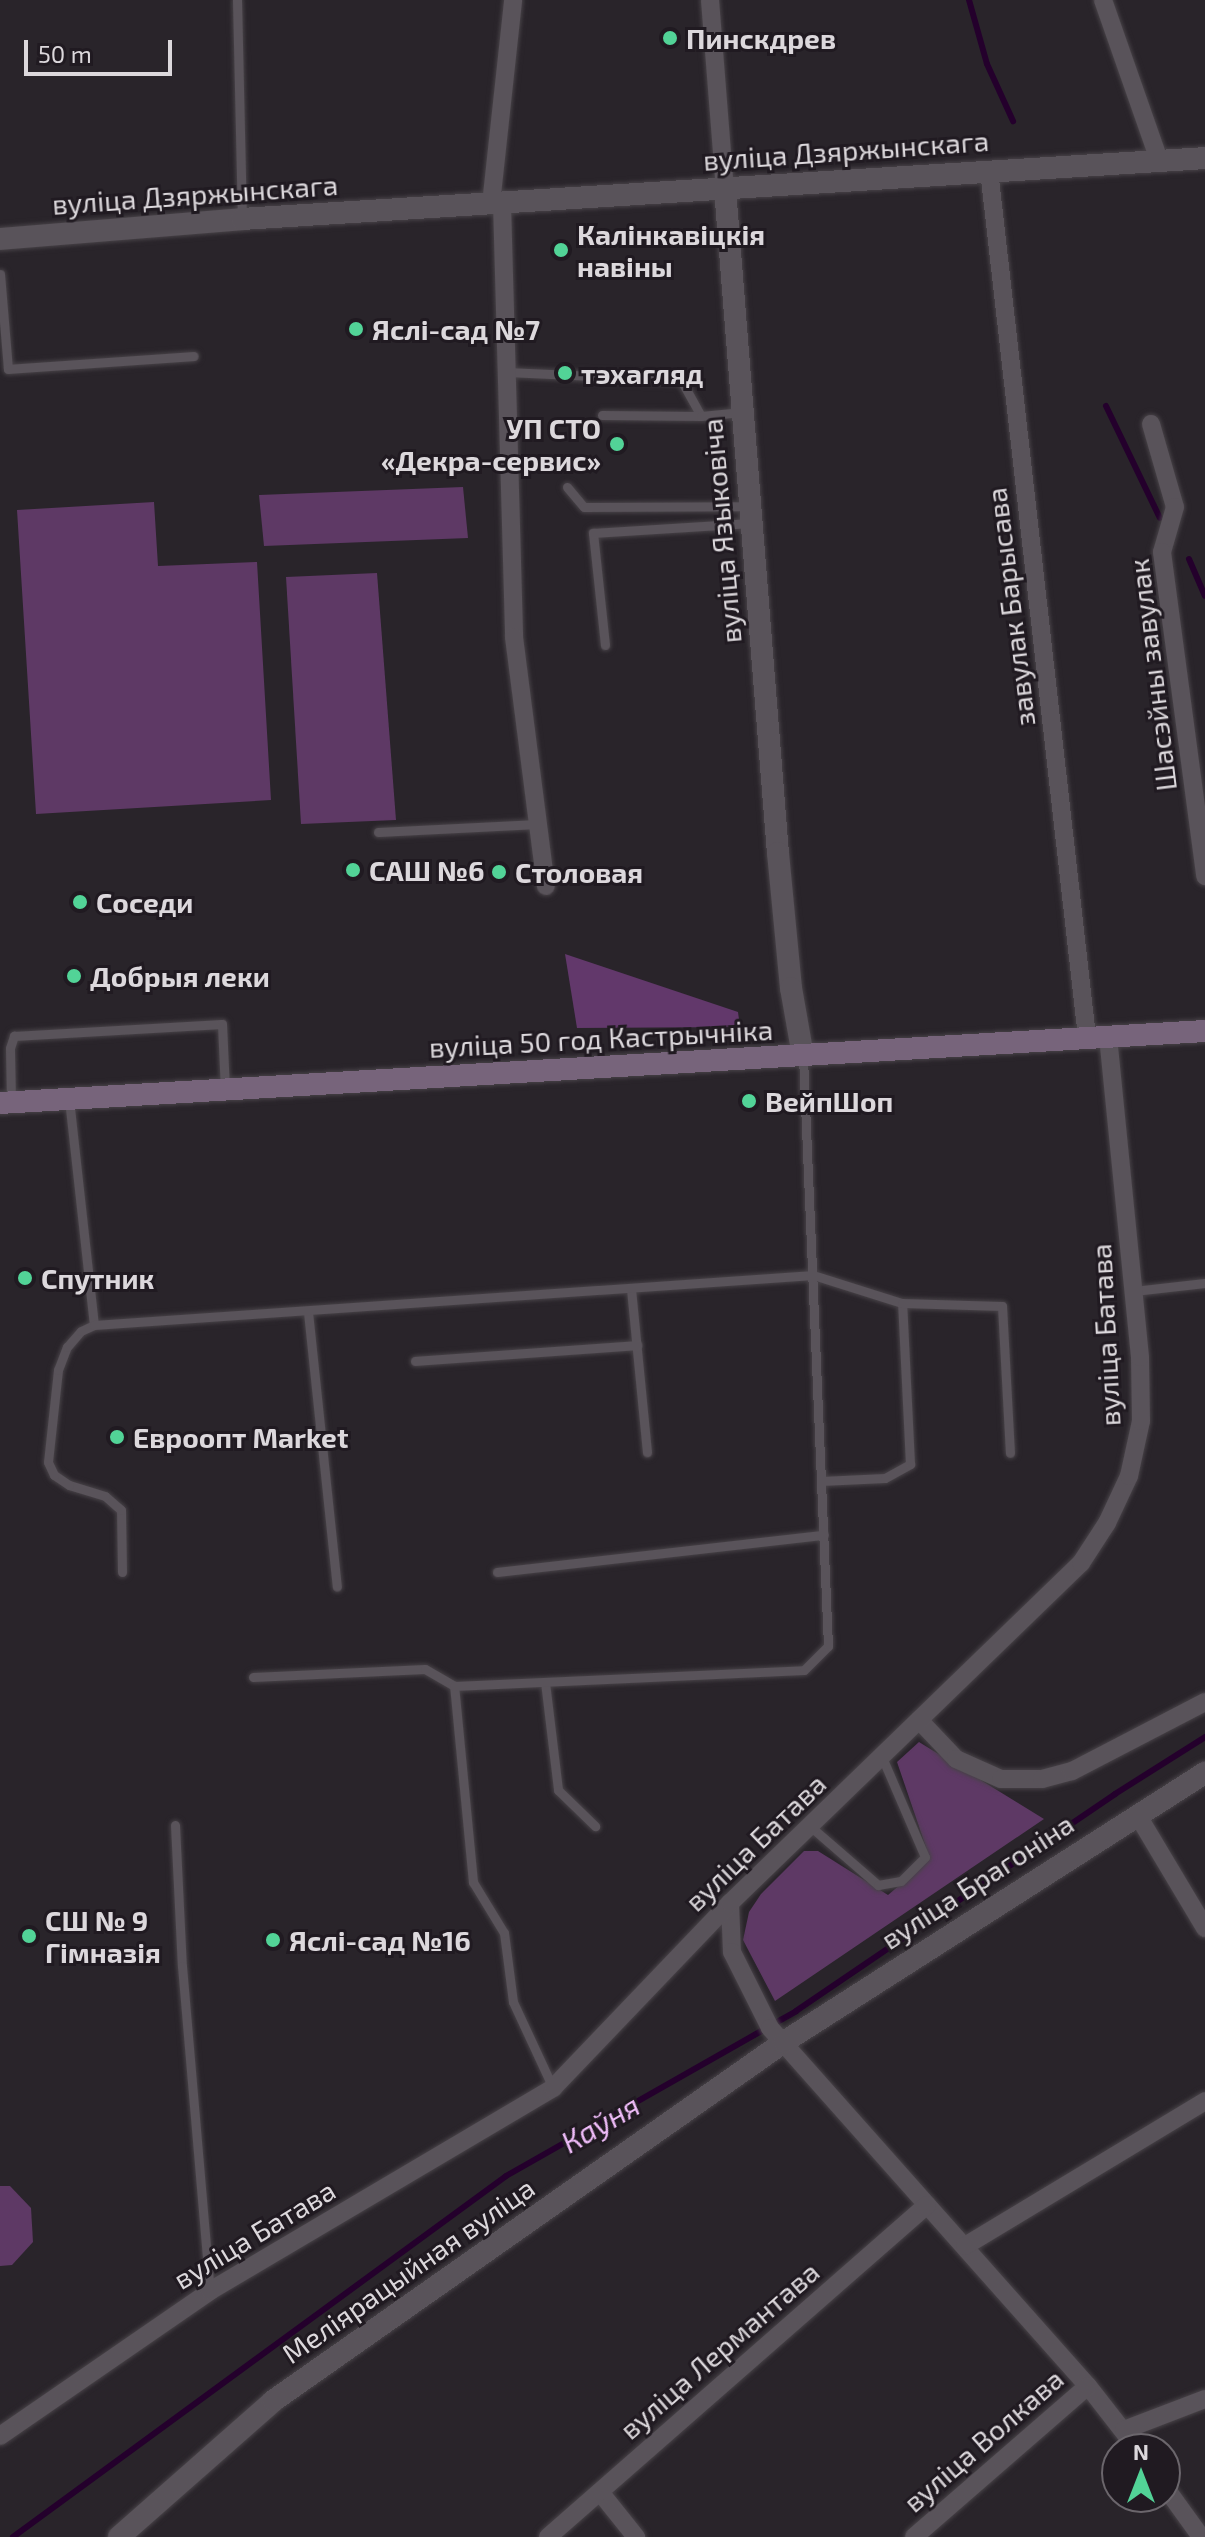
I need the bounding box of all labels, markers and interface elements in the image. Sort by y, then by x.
place label: Пинскдрев [686,21,836,55]
scale bar [28,24,176,74]
marker: Пинскдрев [661,29,679,47]
text: 50 m [38,39,92,68]
street label: вуліца Дзяржынскага [702,123,990,177]
street label: вуліца Дзяржынскага [51,167,339,221]
place label: Калінкавіцкія навіны [577,217,765,283]
marker: Калінкавіцкія навіны [552,241,570,259]
place label: Яслі-сад №7 [372,312,540,346]
marker: Яслі-сад №7 [347,320,365,338]
place label: тэхагляд [581,356,703,390]
marker: тэхагляд [556,364,574,382]
place label: УП СТО «Декра-сервис» [381,411,601,477]
street label: вуліца Языковіча [694,417,748,645]
marker: УП СТО «Декра-сервис» [608,435,626,453]
street label: завулак Барысава [979,486,1041,728]
street label: Шасэйны завулак [1121,557,1183,793]
place label: САШ №6 [369,853,485,887]
place label: Столовая [515,855,643,889]
marker: САШ №6 [344,861,362,879]
marker: Столовая [490,863,508,881]
place label: Соседи [96,885,193,919]
marker: Соседи [71,893,89,911]
place label: Добрыя леки [90,959,270,993]
marker: Добрыя леки [65,967,83,985]
street label: вуліца 50 год Кастрычніка [428,1012,774,1064]
place label: ВейпШоп [765,1084,893,1118]
marker: ВейпШоп [740,1092,758,1110]
street label: вуліца Батава [1083,1243,1127,1427]
place label: Спутник [41,1261,154,1295]
marker: Спутник [16,1269,34,1287]
place label: Евроопт Market [133,1420,348,1454]
marker: Евроопт Market [108,1428,126,1446]
street label: вуліца Батава [678,1766,832,1918]
street label: вуліца Брагоніна [874,1806,1080,1956]
place label: СШ № 9 Гімназія [45,1903,161,1969]
place label: Яслі-сад №16 [289,1923,471,1957]
marker: СШ № 9 Гімназія [20,1927,38,1945]
marker: Яслі-сад №16 [264,1931,282,1949]
water label: Каўня [554,2086,646,2160]
street label: Меліярацыйная вуліца [275,2170,541,2370]
street label: вуліца Батава [167,2173,341,2295]
street label: вуліца Лермантава [613,2254,825,2446]
street label: вуліца Волкава [896,2361,1070,2519]
north arrow [1101,2433,1181,2513]
text: N [1133,2438,1149,2464]

